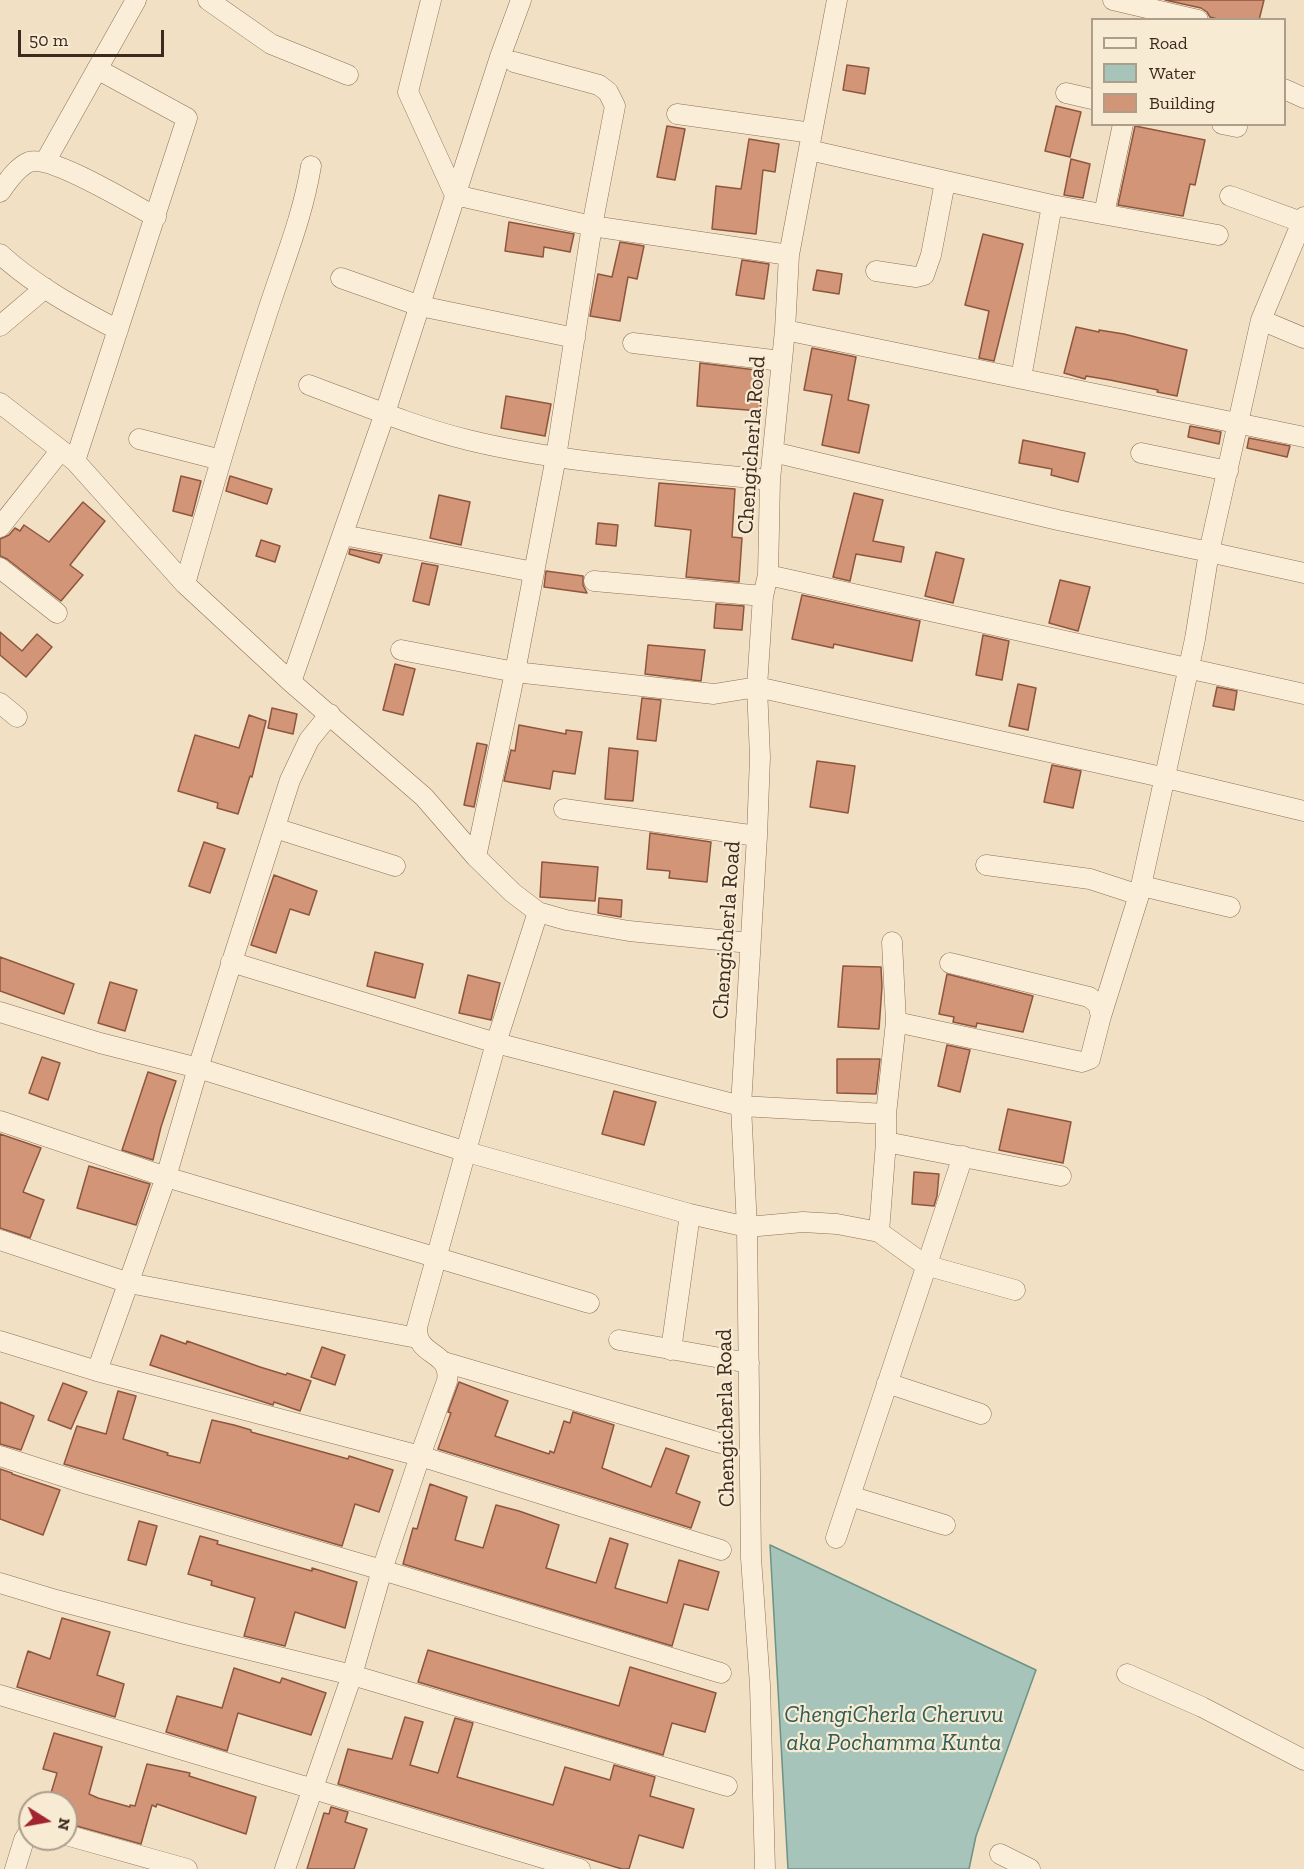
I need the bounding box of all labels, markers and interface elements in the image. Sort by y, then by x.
scale bar [21,18,166,56]
legend [1091,18,1286,126]
text: 50 m [29,29,68,51]
text: Road [1149,32,1188,54]
text: Water [1149,62,1196,84]
text: Building [1149,92,1215,114]
street label: Chengicherla Road [733,355,771,535]
street label: Chengicherla Road [708,840,746,1020]
street label: Chengicherla Road [711,1329,741,1507]
water label: ChengiCherla Cheruvu aka Pochamma Kunta [784,1701,1004,1757]
north arrow [18,1791,78,1851]
text: N [54,1816,75,1832]

